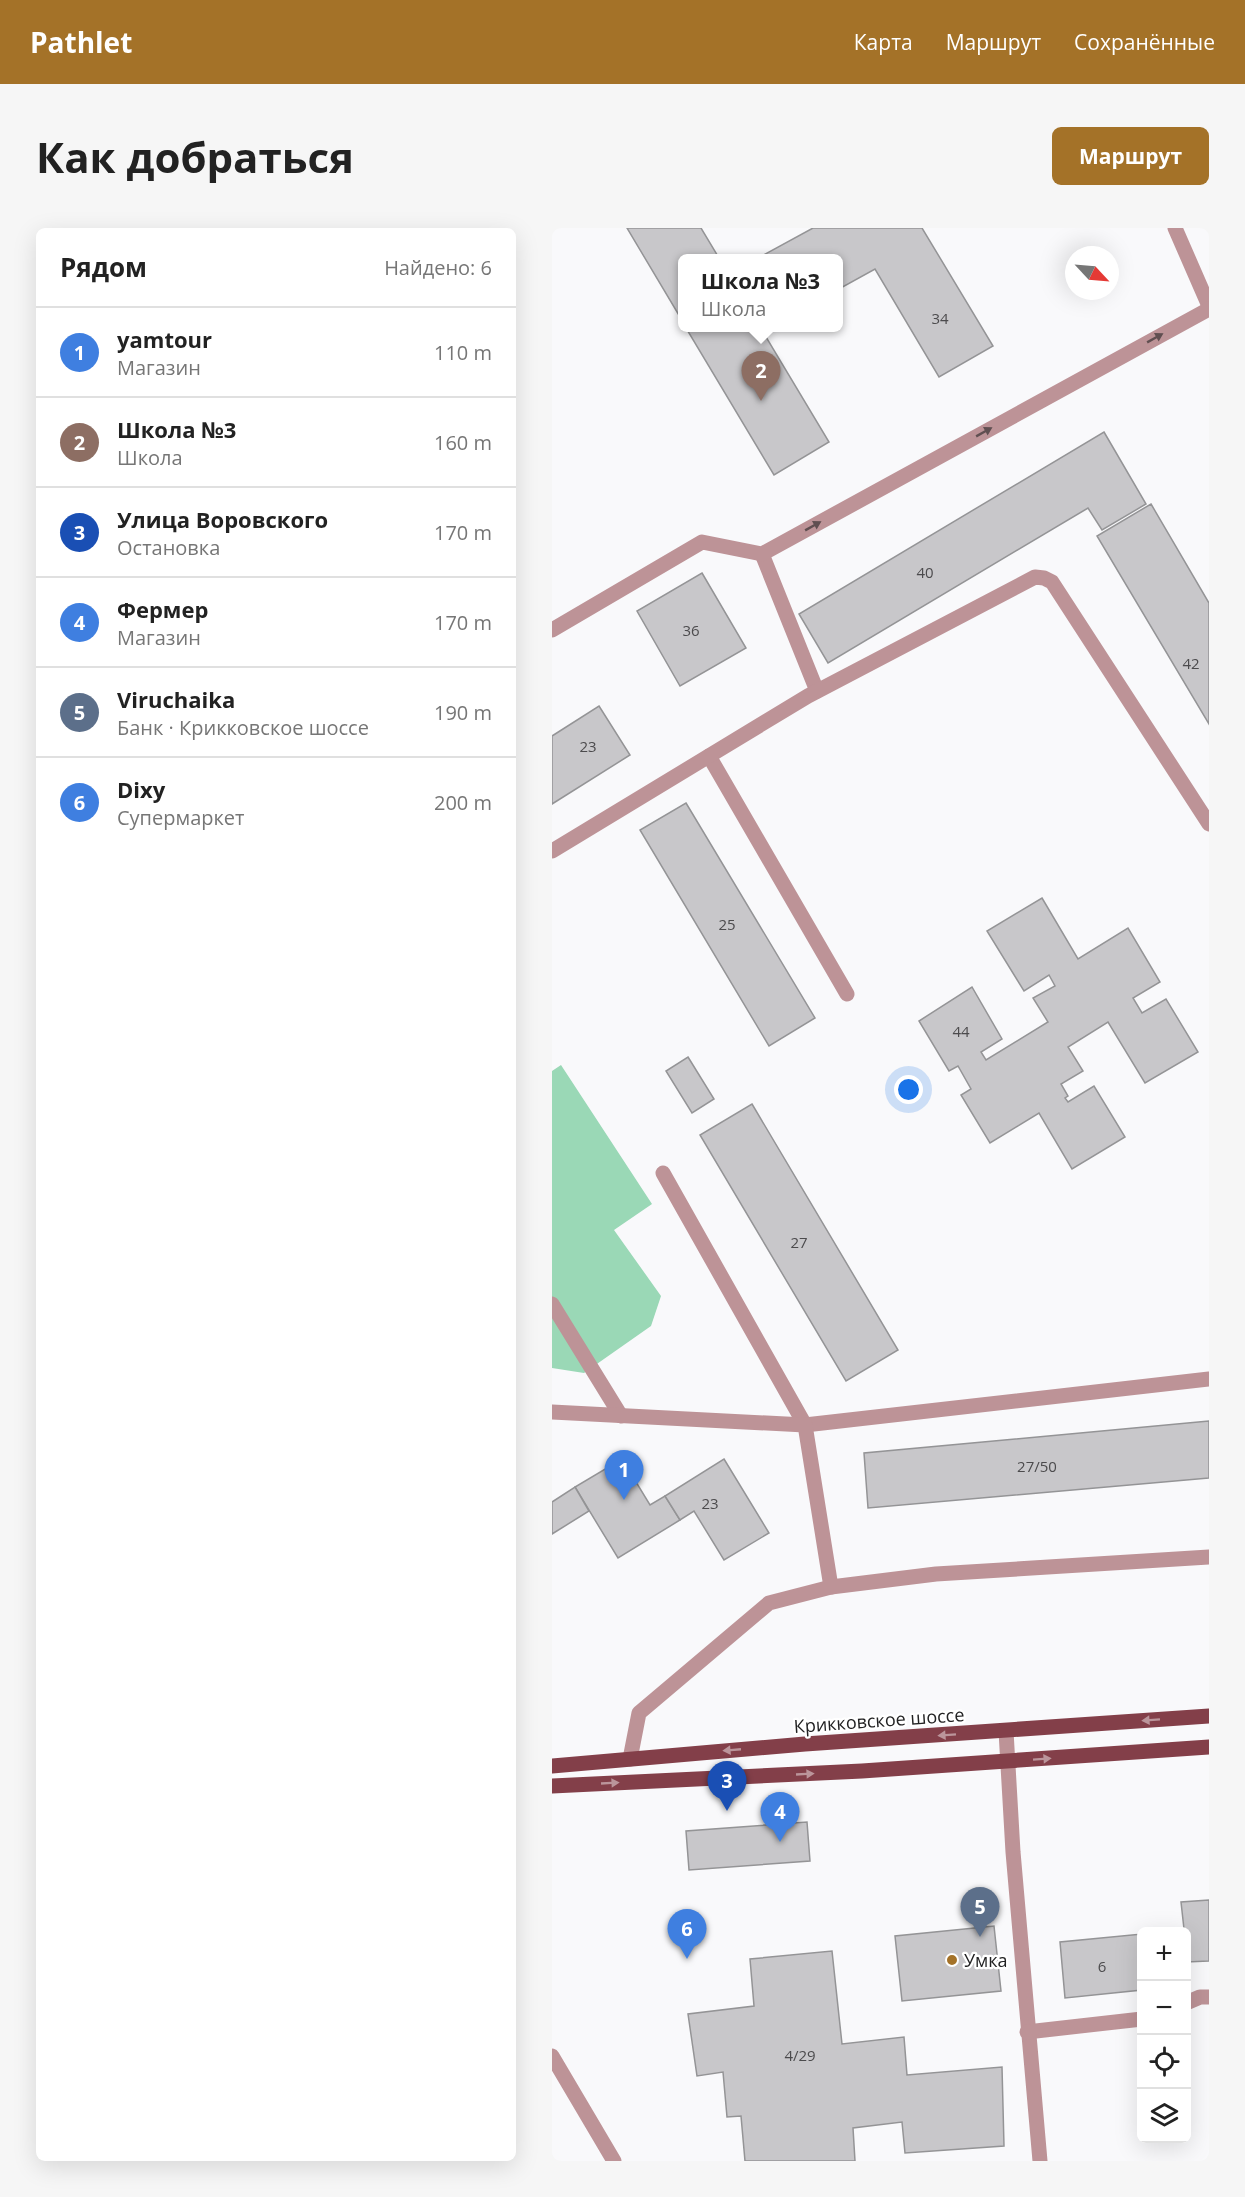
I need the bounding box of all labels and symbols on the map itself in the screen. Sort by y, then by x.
north arrow [1065,246,1119,300]
house number: 34 [931,308,949,328]
one-way arrow [1146,334,1163,344]
pin: 2 [742,352,780,401]
one-way arrow [976,427,993,437]
one-way arrow [805,521,822,531]
house number: 40 [916,562,934,582]
house number: 36 [682,620,700,640]
house number: 42 [1182,653,1200,673]
house number: 23 [579,736,597,756]
house number: 25 [718,914,736,934]
house number: 44 [952,1021,970,1041]
your location [894,1075,923,1104]
house number: 27 [790,1232,808,1252]
pin: 1 [604,1450,644,1500]
house number: 27/50 [1017,1456,1057,1476]
house number: 23 [701,1493,719,1513]
street label: Крикковское шоссе [793,1702,965,1738]
one-way arrow [1141,1716,1160,1725]
one-way arrow [938,1730,957,1739]
one-way arrow [722,1745,741,1755]
one-way arrow [1032,1754,1051,1763]
pin: 3 [708,1762,747,1811]
one-way arrow [796,1769,815,1778]
one-way arrow [601,1779,620,1788]
pin: 4 [760,1792,800,1842]
pin: 5 [960,1888,1000,1937]
pin: 6 [668,1910,706,1959]
place label: Умка [964,1948,1008,1972]
marker: Умка [945,1953,959,1967]
house number: 6 [1098,1956,1106,1976]
house number: 4/29 [784,2045,816,2065]

